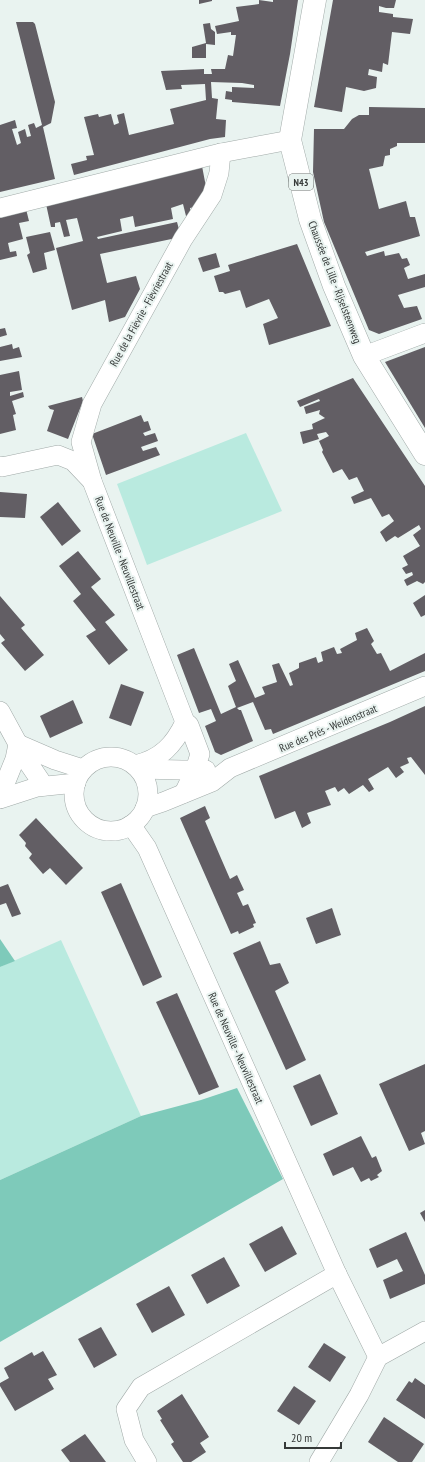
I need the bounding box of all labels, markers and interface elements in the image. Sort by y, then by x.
road number: N43 [289,174,313,190]
street label: Chaussée de Lille - Rijselsteenweg [305,219,365,345]
street label: Rue de la Fièvrie - Fièvriestraat [106,259,176,369]
street label: Rue de Neuville - Neuvillestraat [92,494,148,612]
street label: Rue des Prés - Weidenstraat [277,701,379,755]
street label: Rue de Neuville - Neuvillestraat [205,990,267,1106]
scale bar [285,1424,341,1450]
text: 20 m [291,1430,312,1445]

